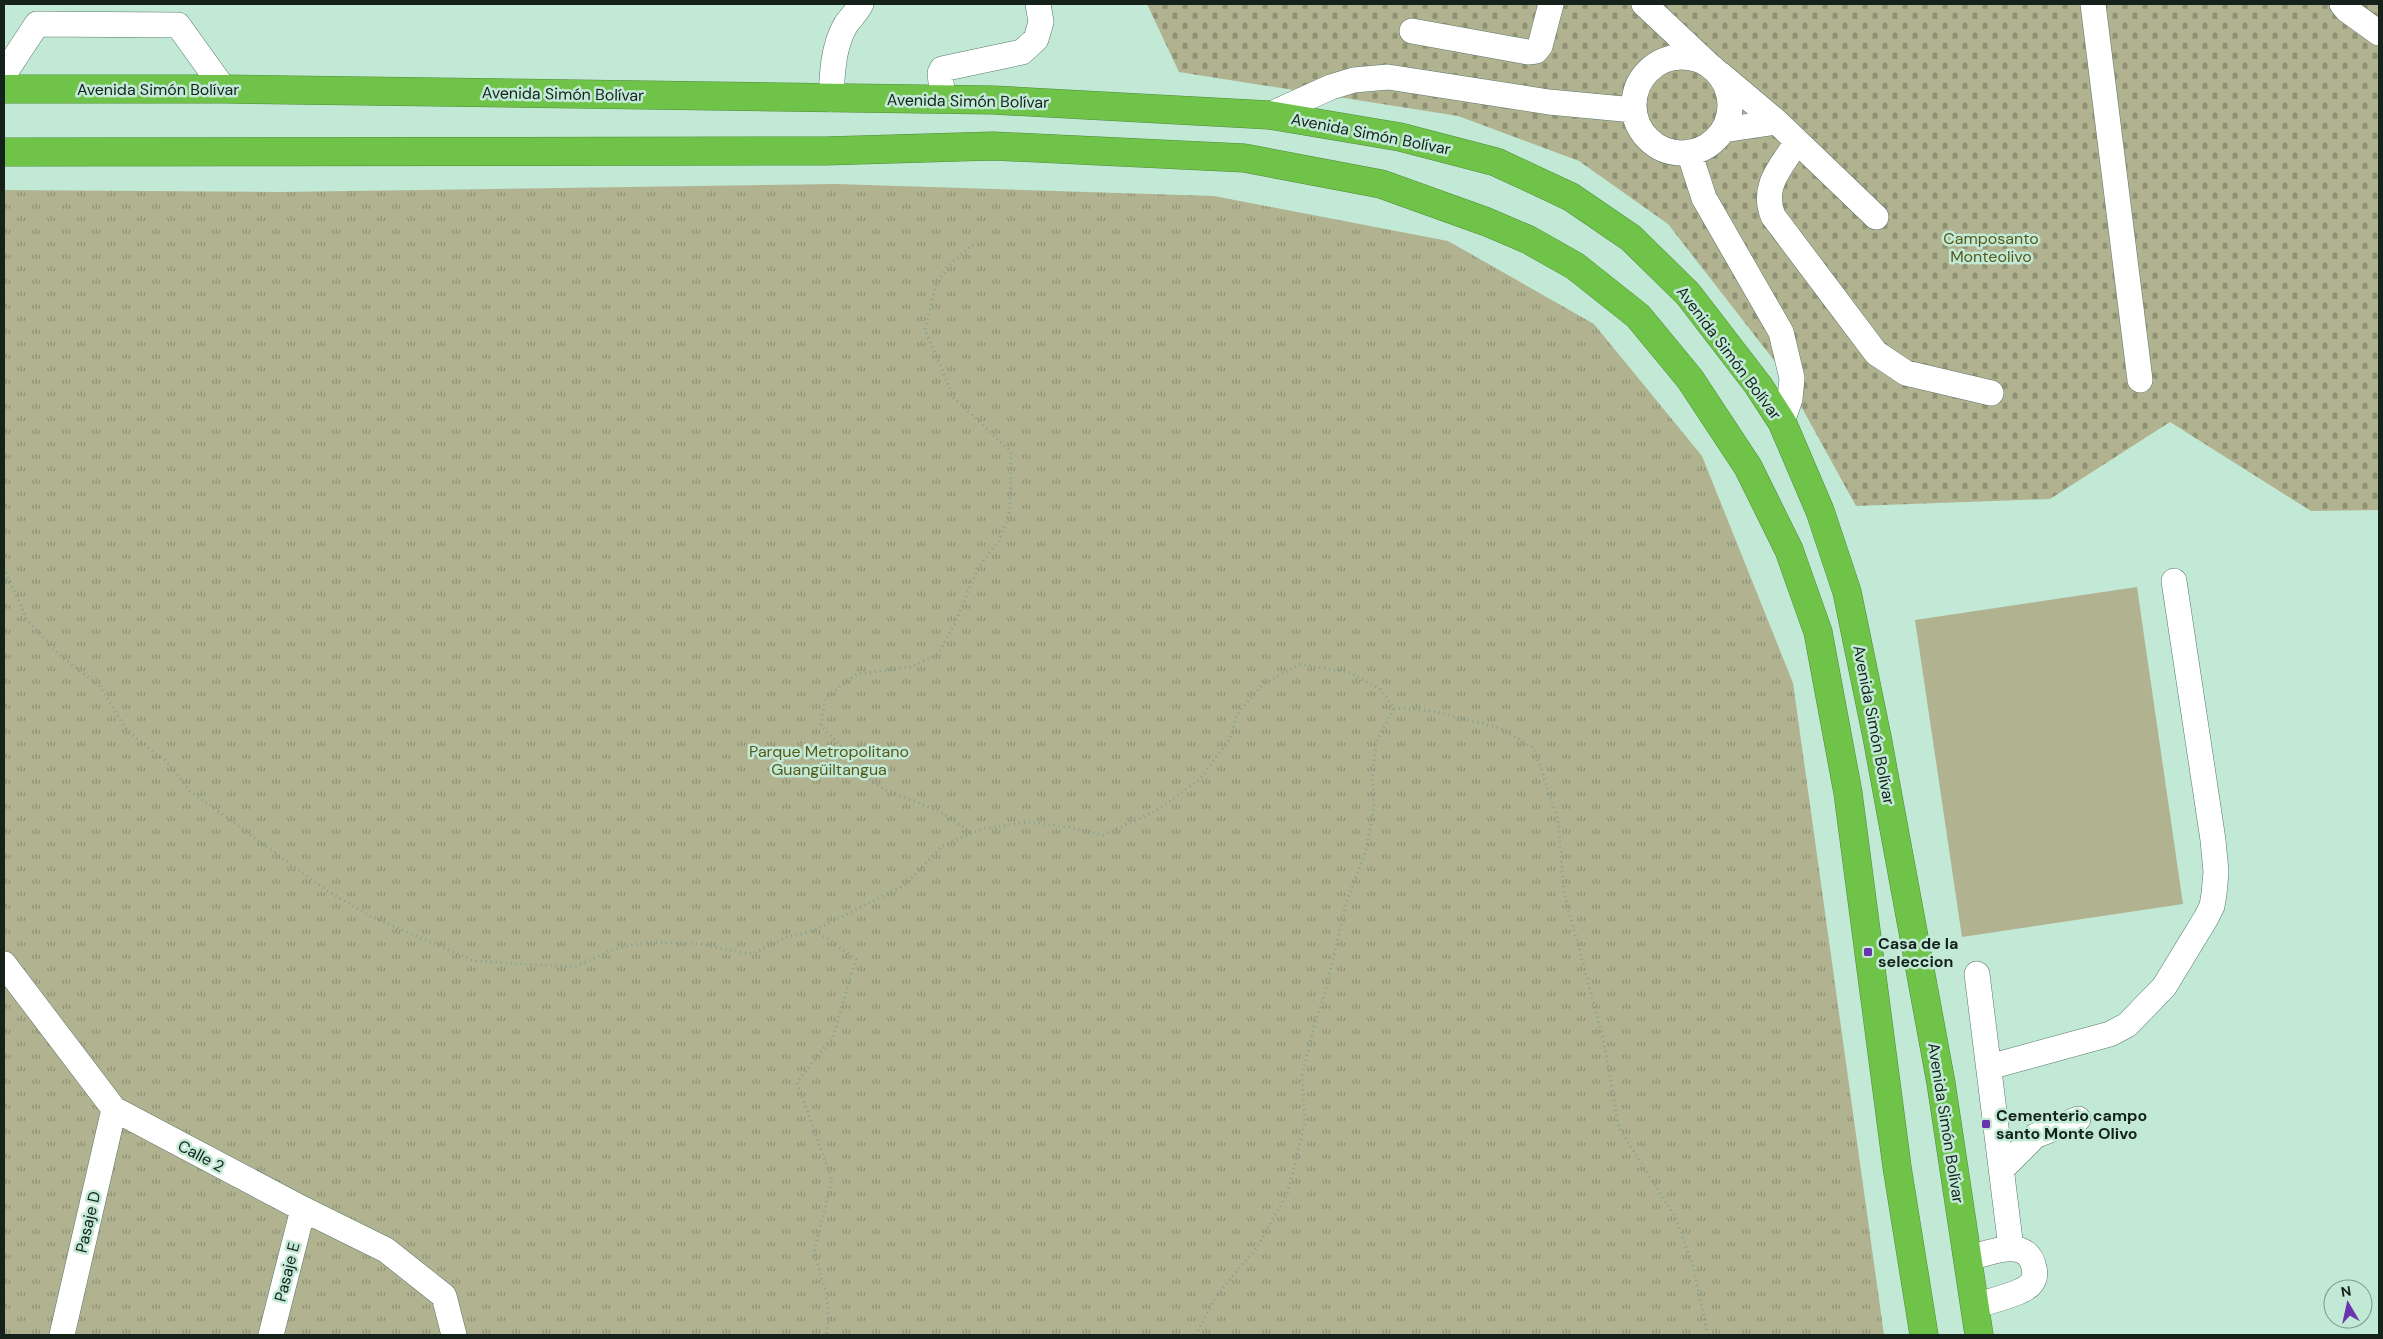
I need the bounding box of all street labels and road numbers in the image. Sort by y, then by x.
street label: Avenida Simón Bolívar [77,79,239,100]
street label: Avenida Simón Bolívar [482,82,644,106]
street label: Avenida Simón Bolívar [887,89,1049,113]
street label: Avenida Simón Bolívar [1289,108,1453,160]
street label: Avenida Simón Bolívar [1672,282,1786,424]
street label: Avenida Simón Bolívar [1848,643,1900,807]
street label: Avenida Simón Bolívar [1923,1041,1969,1205]
street label: Calle 2 [174,1135,228,1177]
street label: Pasaje D [71,1189,105,1255]
street label: Pasaje E [269,1240,305,1304]

